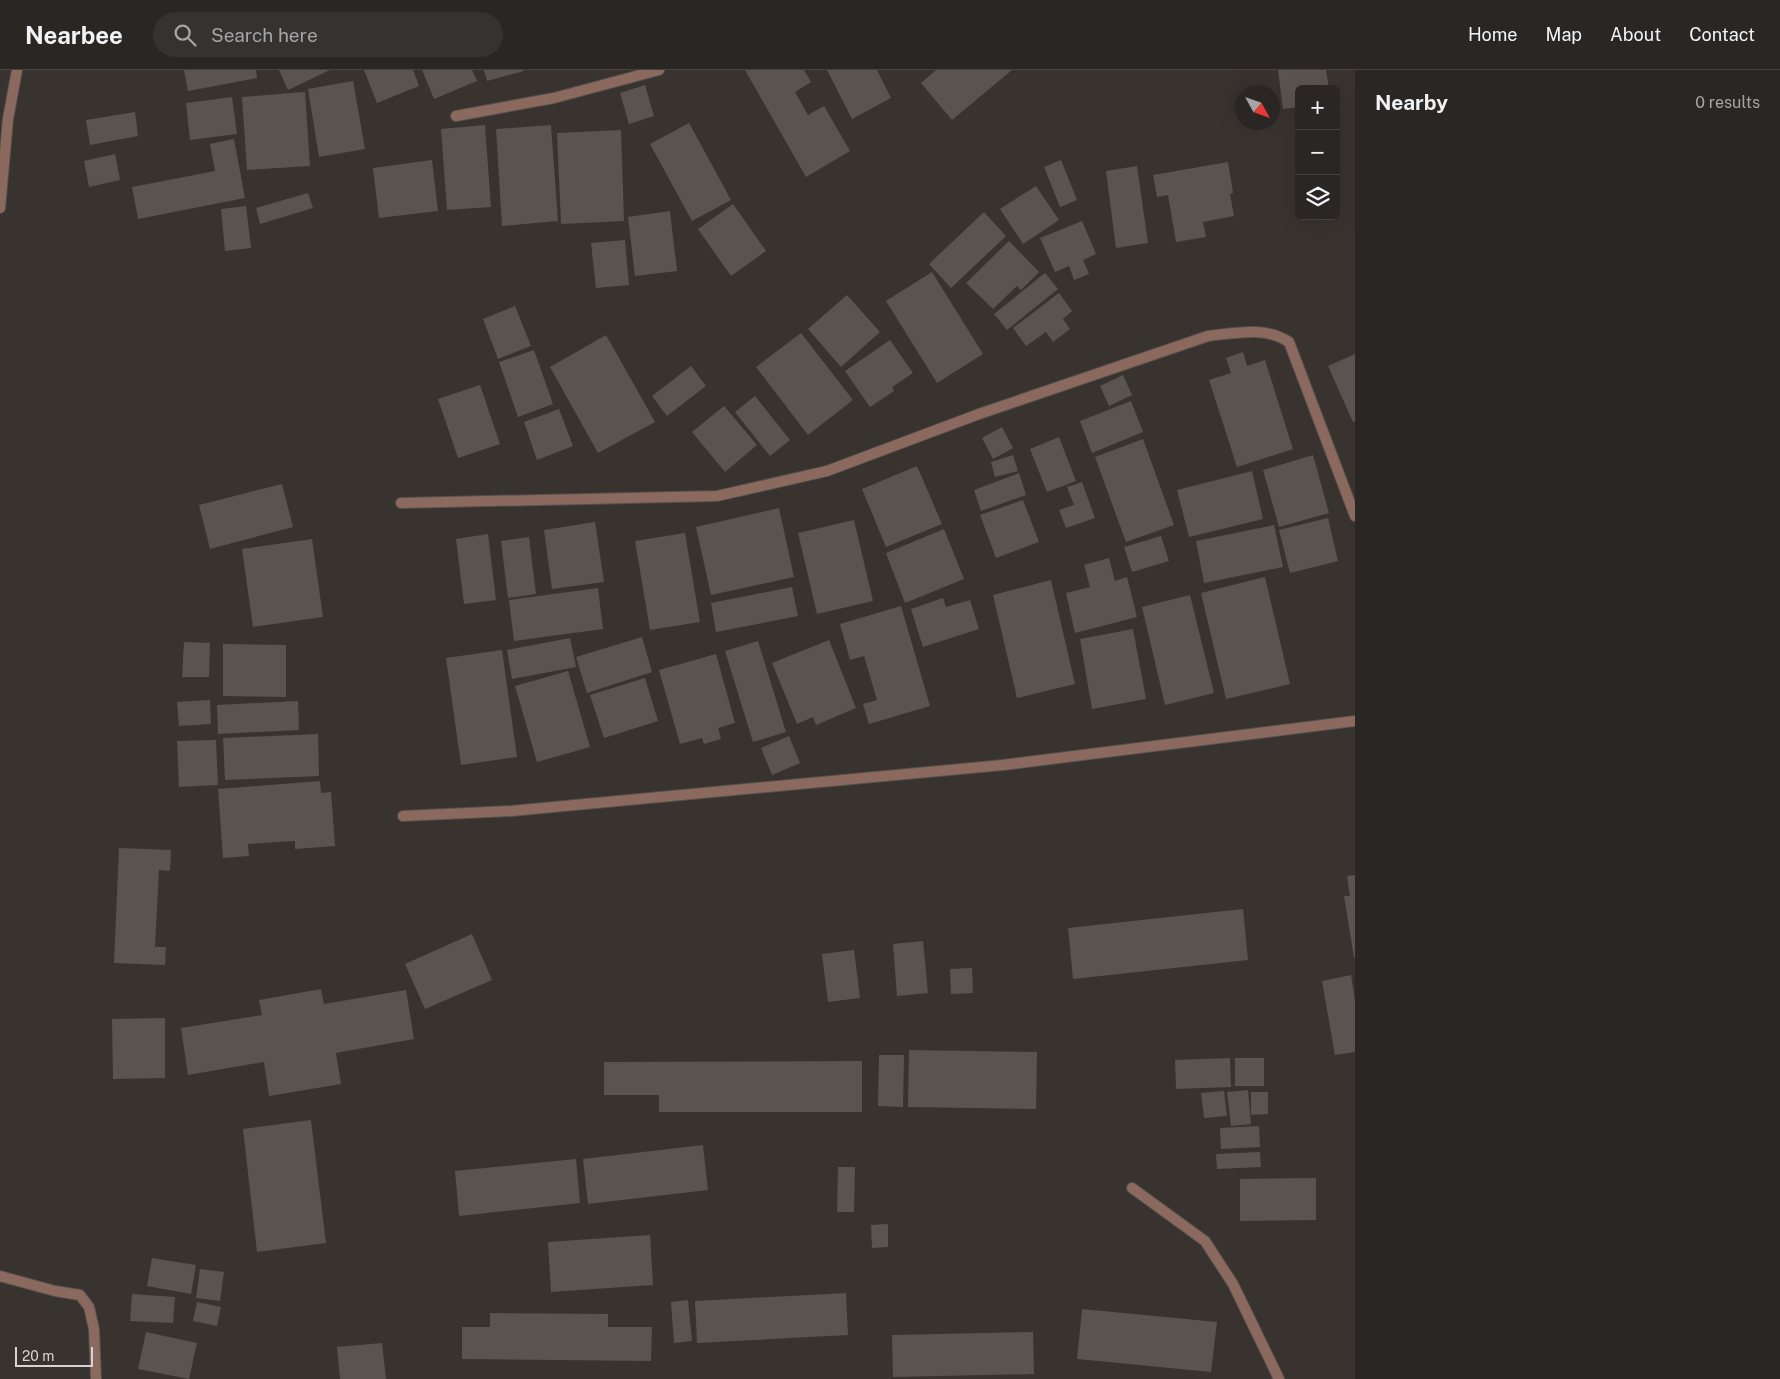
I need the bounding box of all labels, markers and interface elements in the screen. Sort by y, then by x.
search box [153,12,503,57]
text: Nearbee [25,21,123,49]
icon: search [171,21,199,49]
text: Search here [211,24,318,46]
text: Home [1468,24,1518,45]
text: Map [1546,24,1582,45]
text: About [1610,24,1661,45]
text: Contact [1689,24,1755,45]
north arrow [1235,85,1280,130]
map controls [1295,85,1340,220]
button: + [1295,85,1340,130]
text: Nearby [1375,90,1448,115]
text: 0 results [1695,93,1760,112]
button: − [1295,130,1340,175]
button: layers [1295,175,1340,220]
scale bar [15,1344,92,1367]
text: 20 m [22,1348,54,1364]

